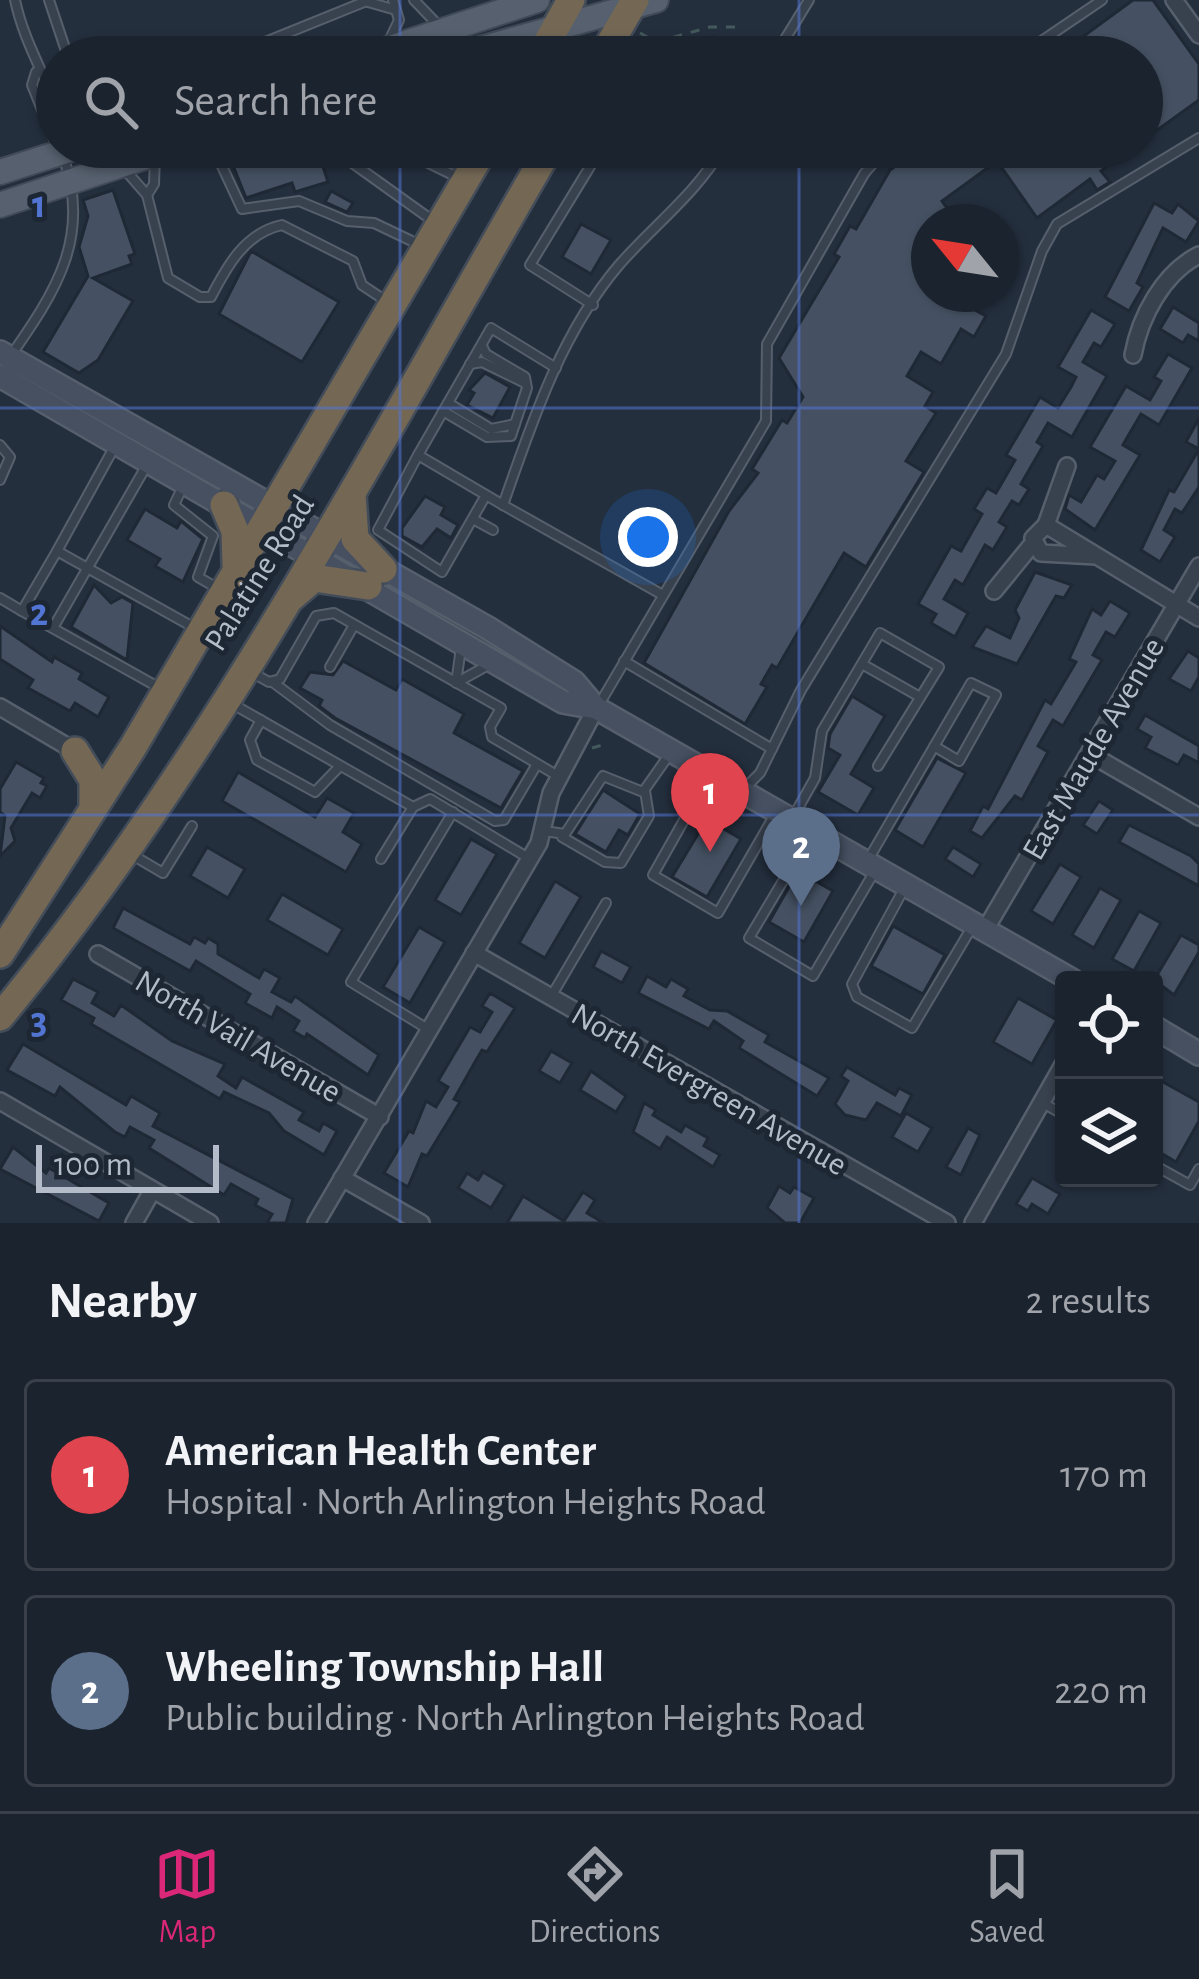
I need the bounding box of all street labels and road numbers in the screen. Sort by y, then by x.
street label: Palatine Road [199,490,321,657]
street label: East Maude Avenue [1017,633,1171,866]
street label: North Vail Avenue [129,965,346,1109]
street label: North Evergreen Avenue [566,998,852,1182]

